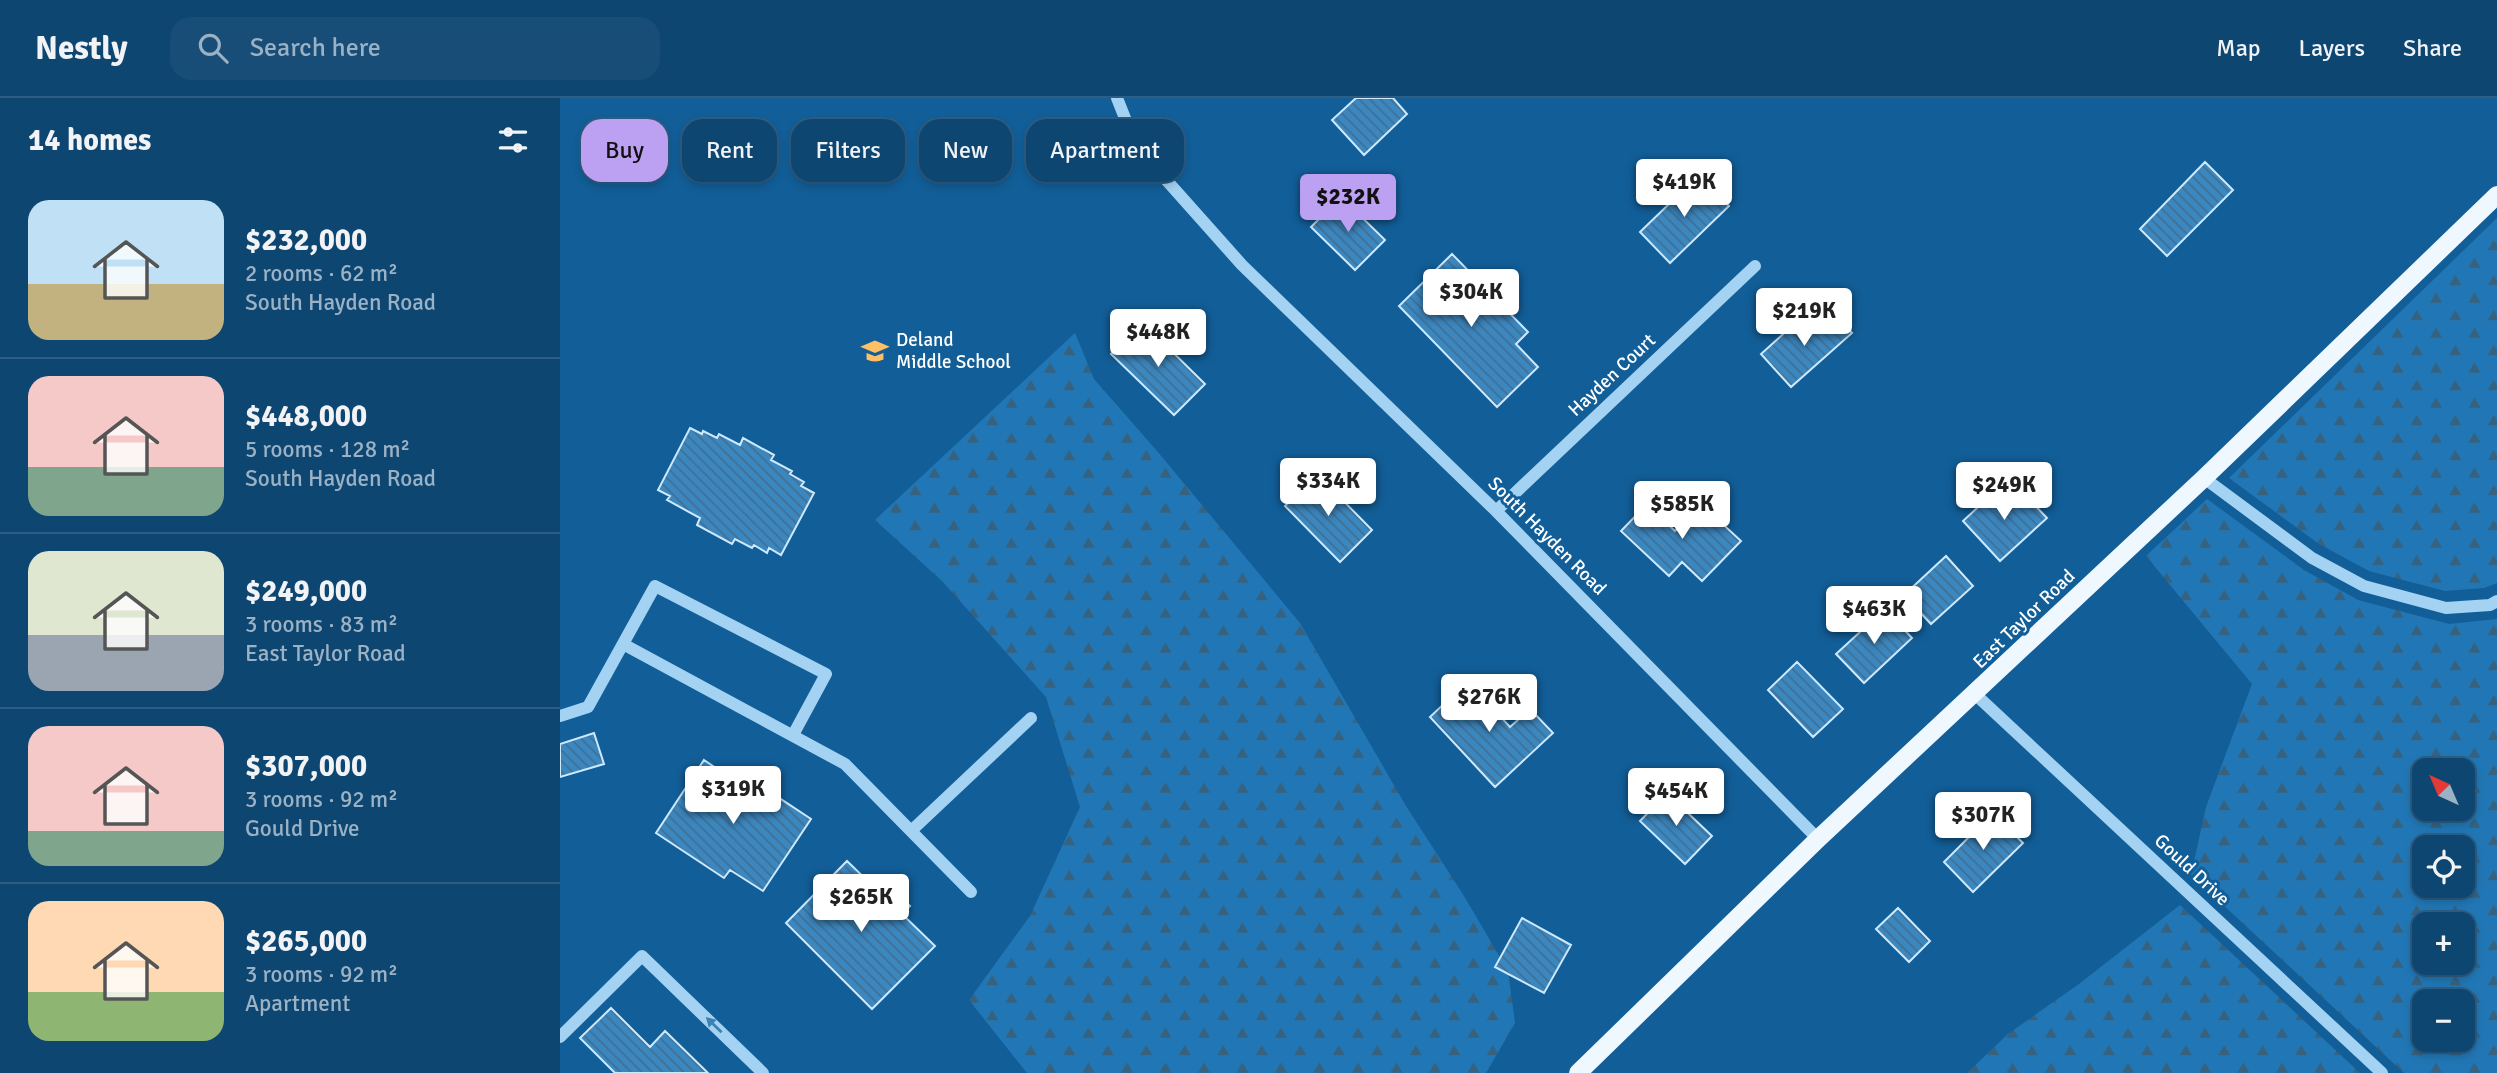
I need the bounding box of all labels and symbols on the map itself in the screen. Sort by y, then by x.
pin: $419K [1635,159,1733,219]
pin: $232K [1299,174,1397,234]
pin: $304K [1422,270,1520,329]
pin: $219K [1755,288,1853,348]
pin: $448K [1109,310,1207,369]
place label: Deland Middle School [896,328,1011,374]
street label: Hayden Court [1563,328,1661,422]
school or university icon: Deland Middle School [860,336,890,366]
pin: $334K [1279,458,1377,518]
pin: $249K [1955,462,2053,522]
street label: South Hayden Road [1483,472,1611,600]
pin: $585K [1633,482,1731,541]
street label: East Taylor Road [1968,564,2080,674]
pin: $463K [1825,587,1923,646]
pin: $276K [1440,674,1538,734]
north arrow [2412,758,2474,821]
pin: $319K [684,766,782,826]
pin: $454K [1627,768,1725,828]
pin: $307K [1934,792,2032,852]
street label: Gould Drive [2149,829,2235,911]
pin: $265K [812,874,910,934]
one-way arrow [706,1018,723,1034]

